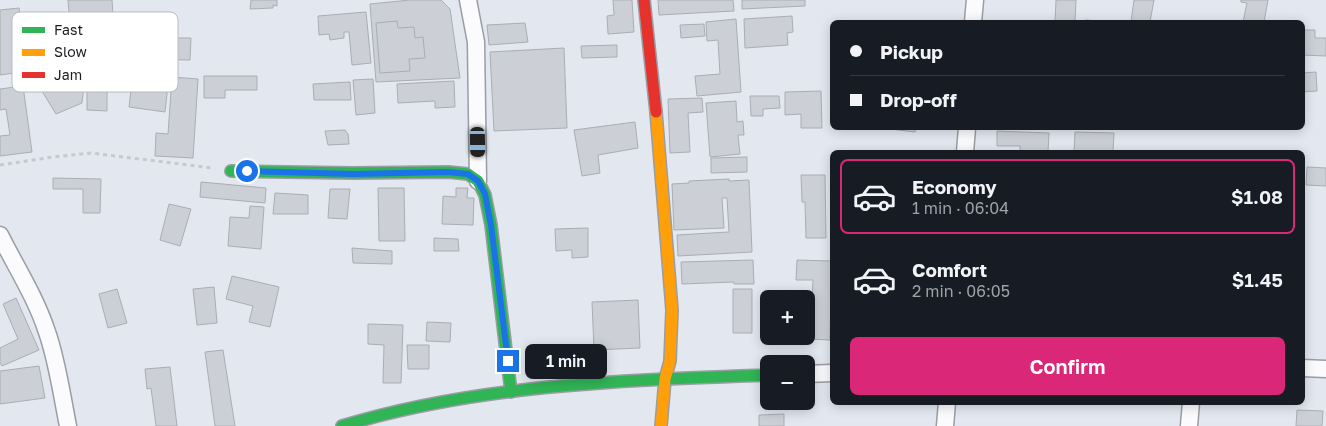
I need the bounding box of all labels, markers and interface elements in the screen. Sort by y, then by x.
legend [12,12,178,92]
text: Fast [54,21,83,38]
text: Pickup [880,40,943,63]
text: Slow [54,43,87,60]
text: Jam [54,66,82,83]
text: Drop-off [880,88,957,111]
car [470,127,485,157]
route start [236,160,258,182]
icon: car [852,174,897,219]
text: Economy [912,175,997,198]
text: $1.08 [1231,185,1283,208]
text: 1 min · 06:04 [912,198,1009,218]
icon: car [852,257,897,302]
text: Comfort [912,258,987,281]
text: $1.45 [1232,268,1283,291]
text: 2 min · 06:05 [912,281,1010,301]
map controls [760,290,815,410]
button: + [760,290,815,345]
button: Confirm [850,337,1285,395]
callout: 1 min [526,344,608,378]
route end [497,350,519,372]
text: 1 min [546,351,586,371]
button: − [760,355,815,410]

